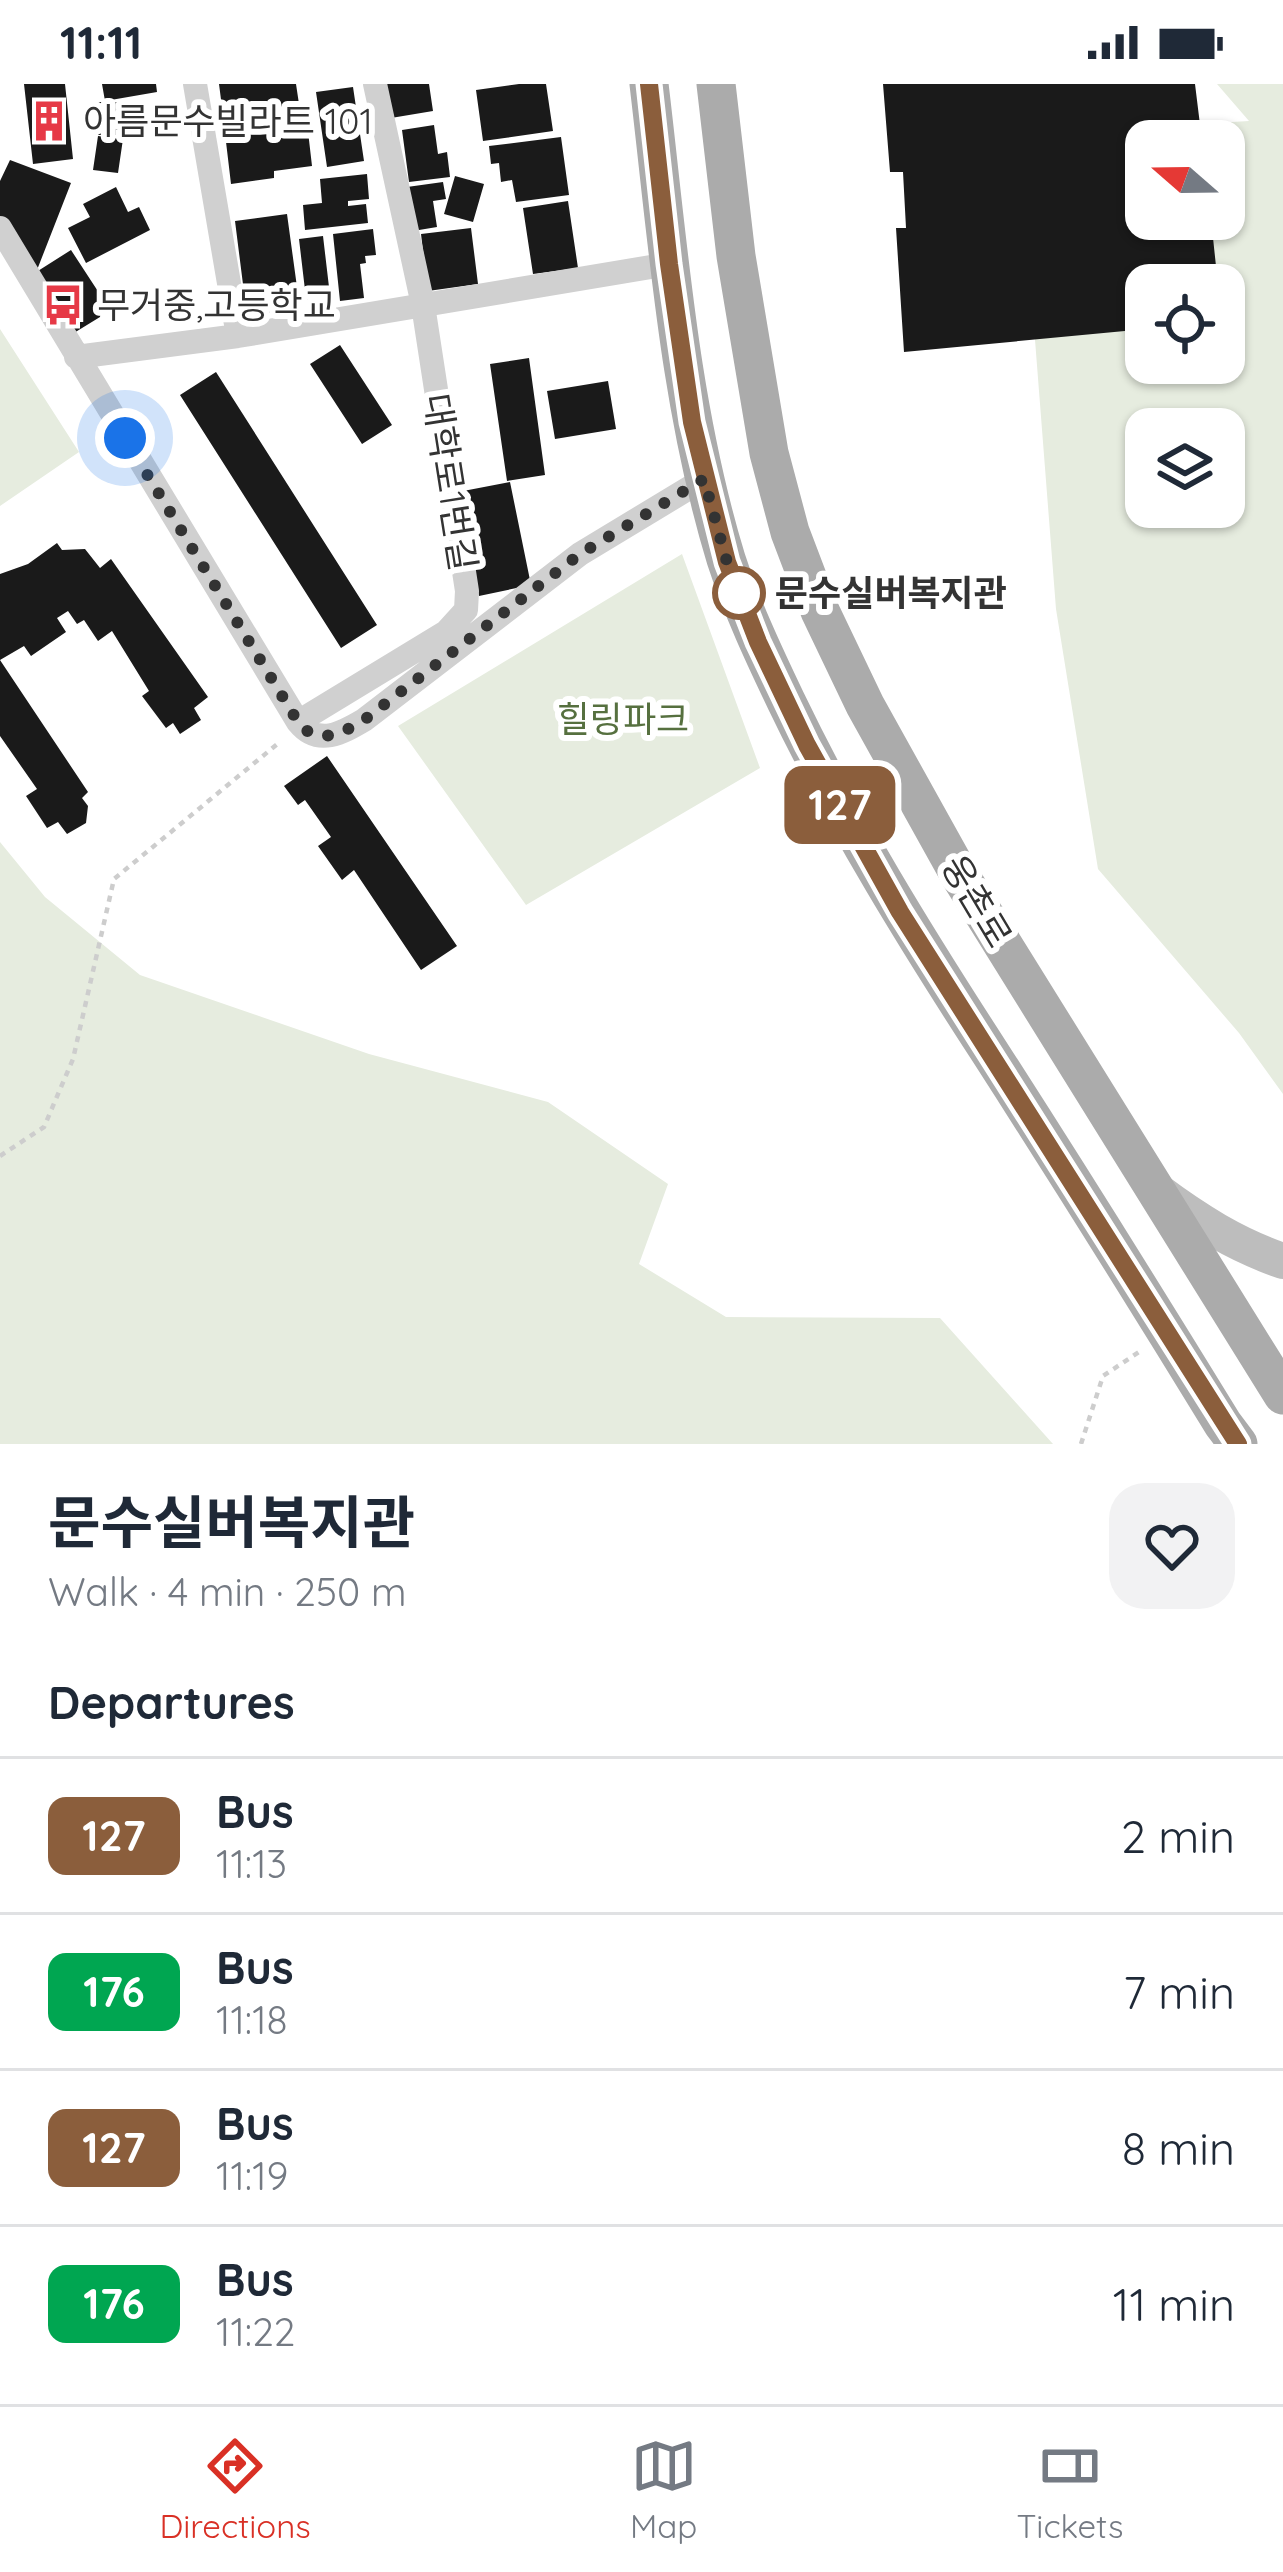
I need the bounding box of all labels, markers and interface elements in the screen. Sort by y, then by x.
text: 11:11 [60,14,142,70]
building icon: 아름문수빌라트 101 [26,98,72,144]
place label: 아름문수빌라트 101 [83,98,373,143]
north arrow [1125,120,1245,240]
map controls [1125,120,1245,528]
button: locate [1125,264,1245,384]
bus stop icon: 무거중,고등학교 [40,282,86,328]
place label: 무거중,고등학교 [97,282,336,327]
street label: 대학로1번길 [414,390,487,574]
your location [95,408,155,468]
button: layers [1125,408,1245,528]
marker: 문수실버복지관 [714,568,764,618]
place label: 문수실버복지관 [775,570,1007,615]
park label: 힐링파크 [557,696,689,741]
line badge: 127 [771,766,909,844]
text: 127 [808,778,872,831]
street label: 웅촌로 [933,847,1022,955]
button: heart [1109,1483,1235,1609]
text: 문수실버복지관 [48,1486,415,1557]
text: Walk · 4 min · 250 m [48,1567,407,1616]
text: Departures [48,1674,295,1730]
text: Bus [216,1783,294,1839]
text: 2 min [1121,1808,1235,1864]
text: 127 [82,1809,146,1862]
text: 11:13 [216,1839,287,1888]
text: Bus [216,1939,294,1995]
text: 7 min [1123,1964,1235,2020]
text: 176 [83,1965,145,2018]
text: 11:18 [216,1995,288,2044]
text: Bus [216,2095,294,2151]
text: 8 min [1122,2120,1235,2176]
text: 127 [82,2121,146,2174]
text: 11:19 [216,2151,288,2200]
text: Bus [216,2251,294,2307]
text: 11 min [1113,2276,1235,2332]
text: 176 [83,2277,145,2330]
text: 11:22 [216,2307,295,2356]
tab: Directions [160,2433,311,2546]
tab: Map [630,2433,697,2546]
tab: Tickets [1016,2433,1123,2546]

